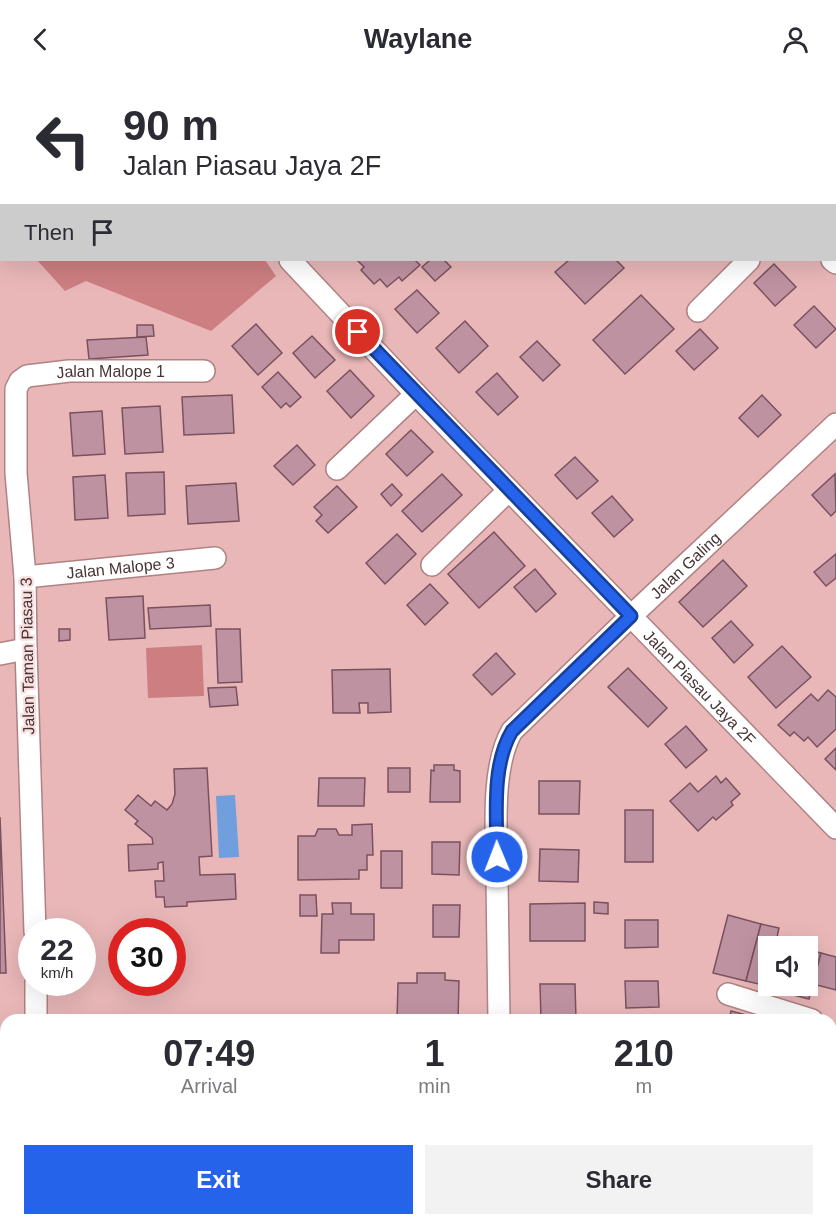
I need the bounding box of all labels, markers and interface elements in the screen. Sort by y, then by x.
icon: back [24,23,57,56]
icon: person [779,23,812,56]
text: Waylane [364,24,472,54]
icon: left [24,102,102,180]
text: 90 m [123,102,219,149]
text: Jalan Piasau Jaya 2F [123,151,381,181]
icon: arrive [86,216,119,249]
text: Then [24,220,74,245]
pin [332,306,383,357]
icon: arrive [341,315,374,348]
street label: Jalan Malope 1 [55,363,165,381]
street label: Jalan Galing [647,529,724,602]
street label: Jalan Malope 3 [66,554,176,582]
street label: Jalan Taman Piasau 3 [18,577,37,735]
street label: Jalan Piasau Jaya 2F [640,627,759,749]
position arrow [465,825,529,889]
speed limit sign: 30 [108,918,186,996]
text: 22 [40,933,74,966]
map controls [758,936,818,996]
button: sound [758,936,818,996]
text: km/h [41,964,73,981]
text: 07:49 [163,1033,255,1074]
text: 1 [424,1033,444,1074]
text: 210 [614,1033,674,1074]
text: Arrival [181,1075,238,1097]
text: min [418,1075,451,1097]
text: m [635,1075,652,1097]
button: Exit [24,1145,413,1214]
button: Share [425,1145,813,1214]

